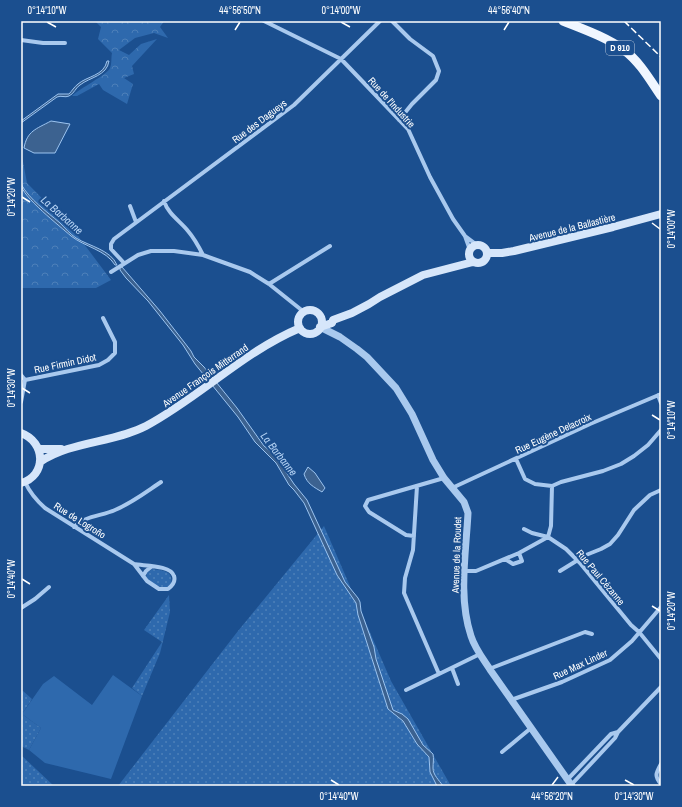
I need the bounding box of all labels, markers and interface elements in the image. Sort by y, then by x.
text: 0°14'10"W [27,4,67,17]
text: 44°56'50"N [219,4,261,17]
text: 0°14'00"W [321,4,361,17]
text: 44°56'40"N [488,4,530,17]
road number: D 910 [606,41,634,55]
street label: Rue de l'Industrie [365,74,418,131]
street label: Rue des Dagueys [229,97,289,146]
text: 0°14'20"W [5,177,18,217]
water label: La Barbanne [38,193,86,237]
text: 0°14'00"W [665,209,678,249]
street label: Avenue de la Ballastière [527,210,617,245]
street label: Avenue François Mitterrand [159,341,251,410]
street label: Rue Firmin Didot [33,350,98,376]
text: 0°14'30"W [5,368,18,408]
text: 0°14'10"W [665,400,678,440]
street label: Rue Eugène Delacroix [513,410,594,457]
water label: La Barbanne [258,429,300,479]
street label: Rue de Logroño [51,499,108,542]
street label: Avenue de la Roudet [449,516,464,594]
street label: Rue Paul Cézanne [574,547,628,608]
text: 0°14'40"W [5,559,18,599]
text: 0°14'20"W [665,591,678,631]
street label: Rue Max Linder [551,646,610,683]
text: 0°14'40"W [319,790,359,803]
text: 44°56'20"N [531,790,573,803]
text: 0°14'30"W [614,790,654,803]

